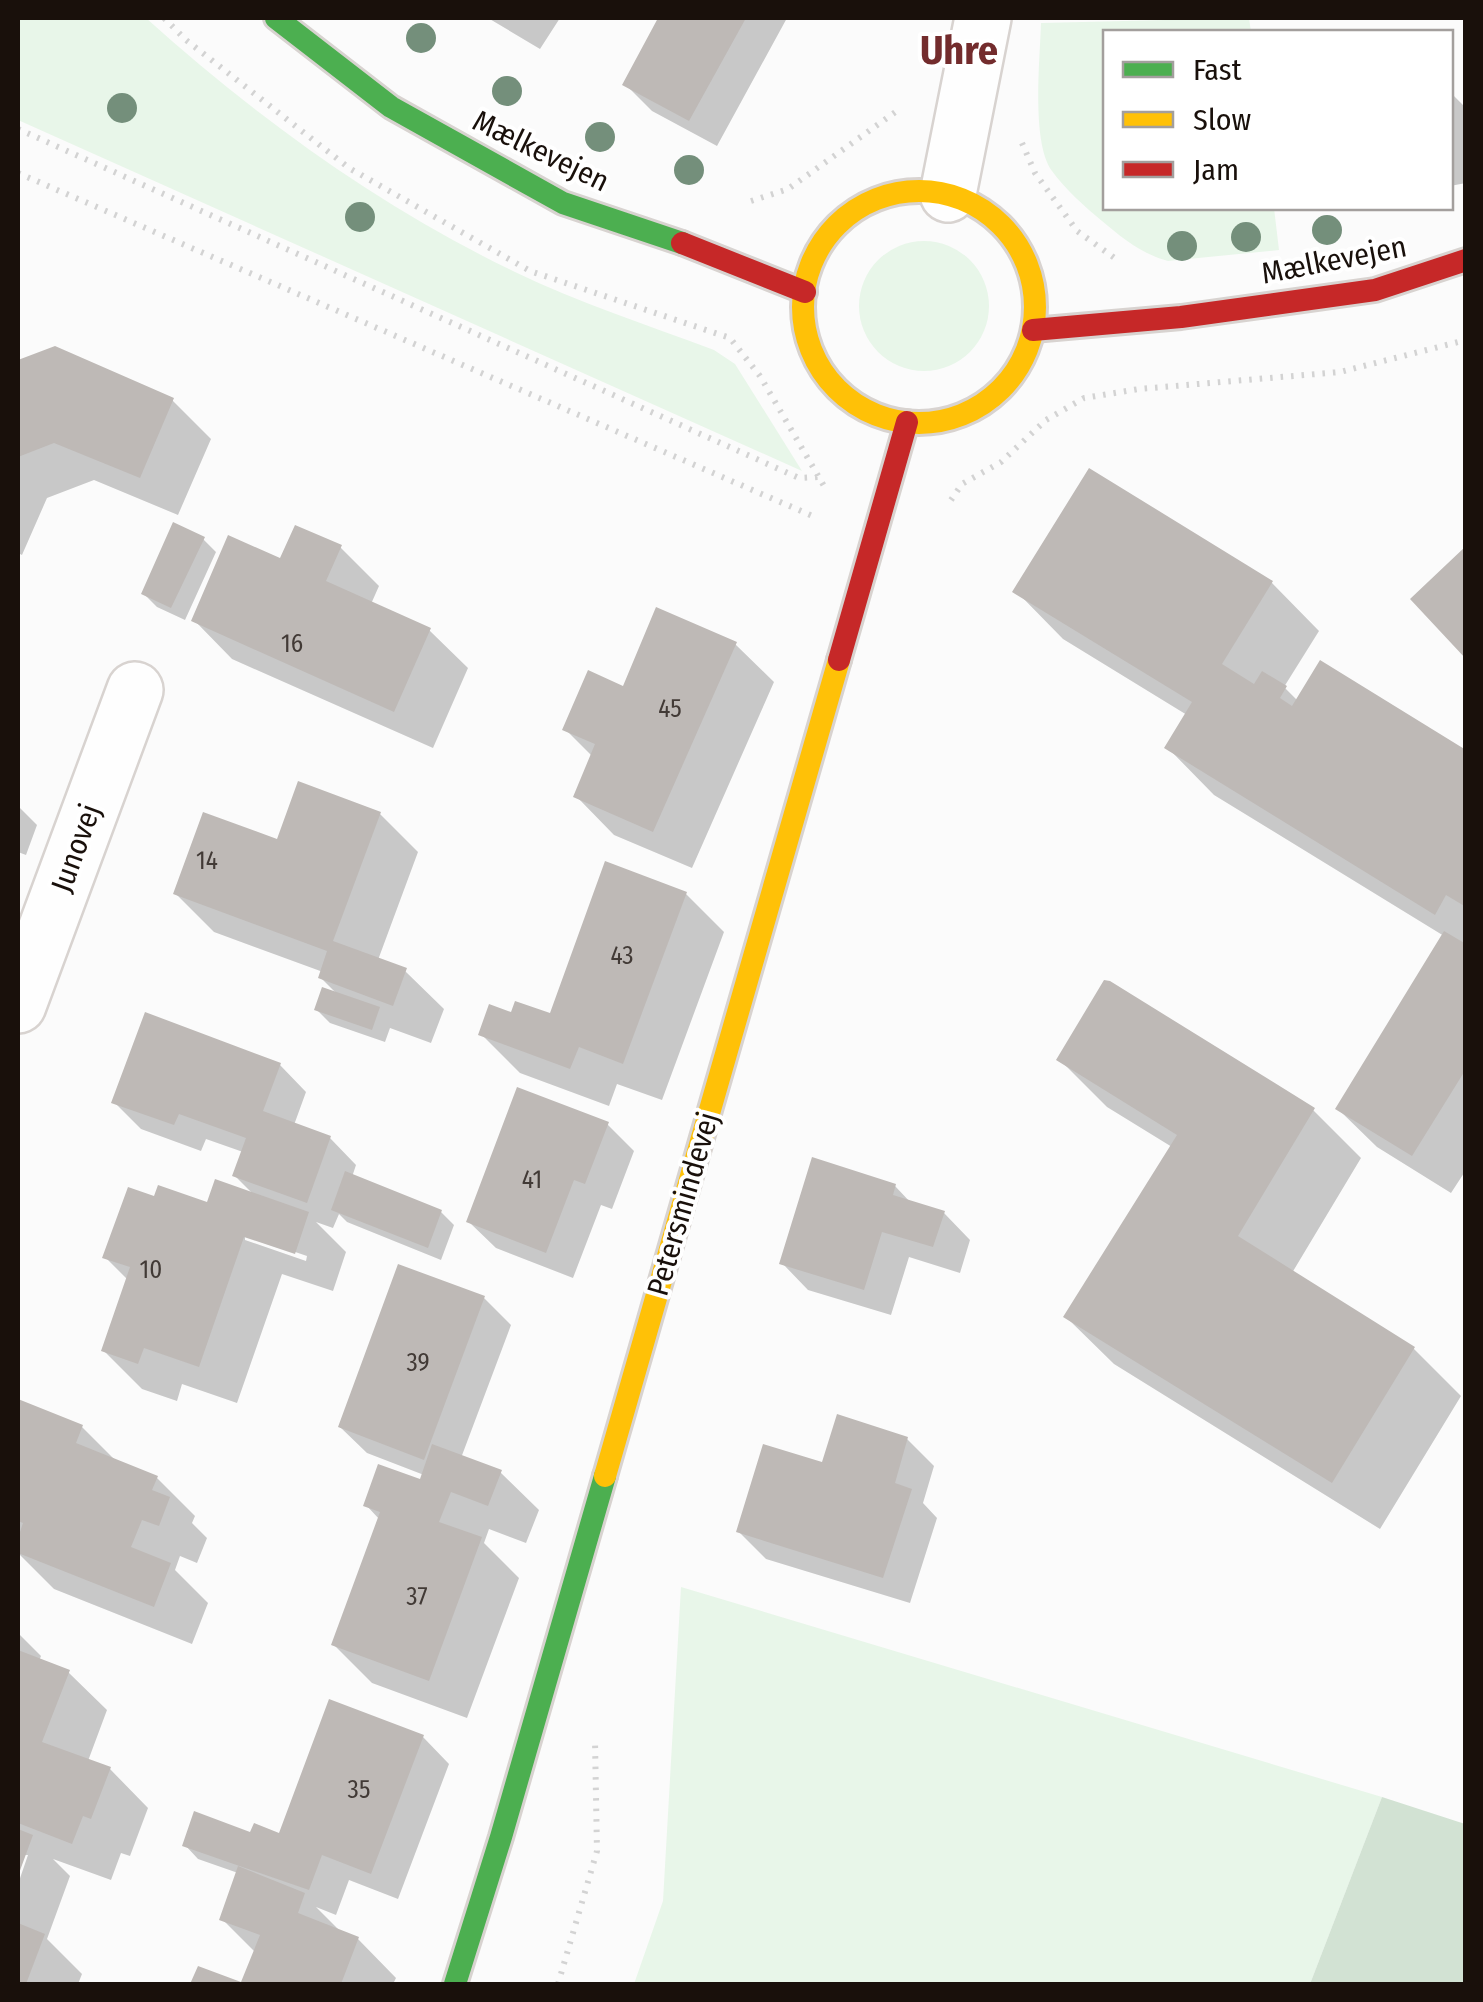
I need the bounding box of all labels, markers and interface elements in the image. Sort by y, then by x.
district label: Uhre [920,27,998,75]
legend [1103,30,1453,210]
text: Fast [1193,52,1242,88]
text: Slow [1193,102,1251,138]
street label: Mælkevejen [467,103,615,199]
text: Jam [1193,152,1239,188]
street label: Mælkevejen [1258,228,1410,292]
house number: 16 [281,629,303,659]
house number: 45 [658,694,682,724]
street label: Junovej [44,799,108,897]
house number: 14 [196,846,218,876]
house number: 43 [610,941,634,971]
street label: Petersmindevej [640,1108,726,1300]
house number: 41 [522,1165,542,1195]
house number: 10 [140,1255,162,1285]
house number: 39 [406,1348,430,1378]
house number: 37 [406,1582,428,1612]
house number: 35 [348,1775,370,1805]

